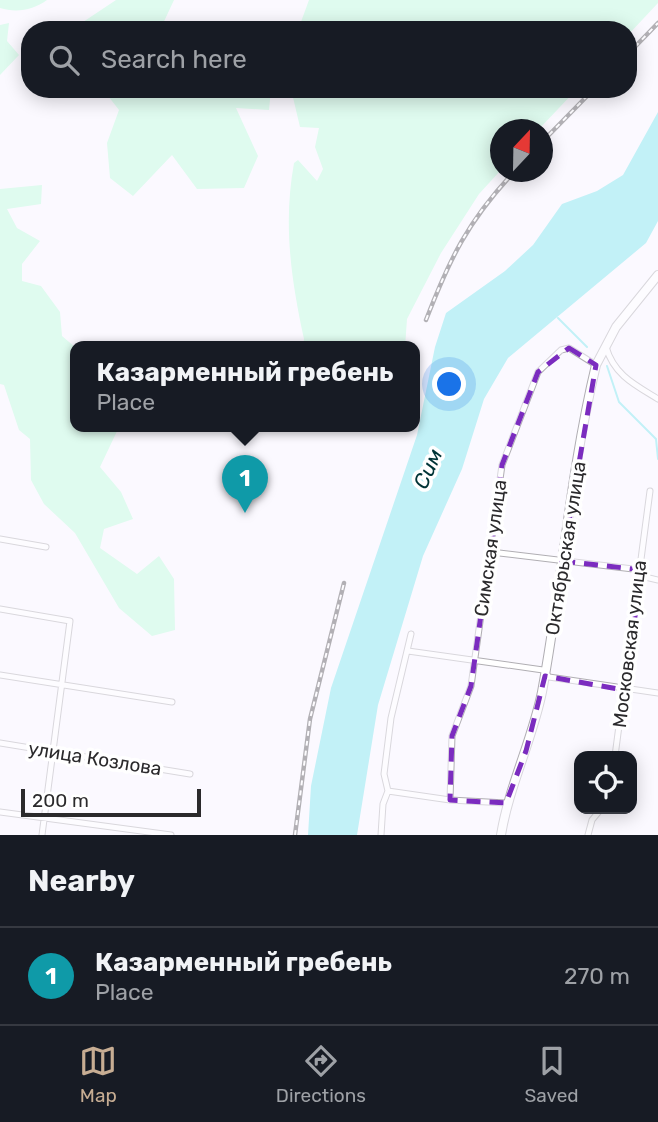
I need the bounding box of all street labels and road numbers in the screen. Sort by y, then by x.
street label: Октябрьская улица [540,459,591,637]
street label: Симская улица [470,478,511,618]
street label: Московская улица [608,559,651,729]
street label: улица Козлова [27,737,163,780]

